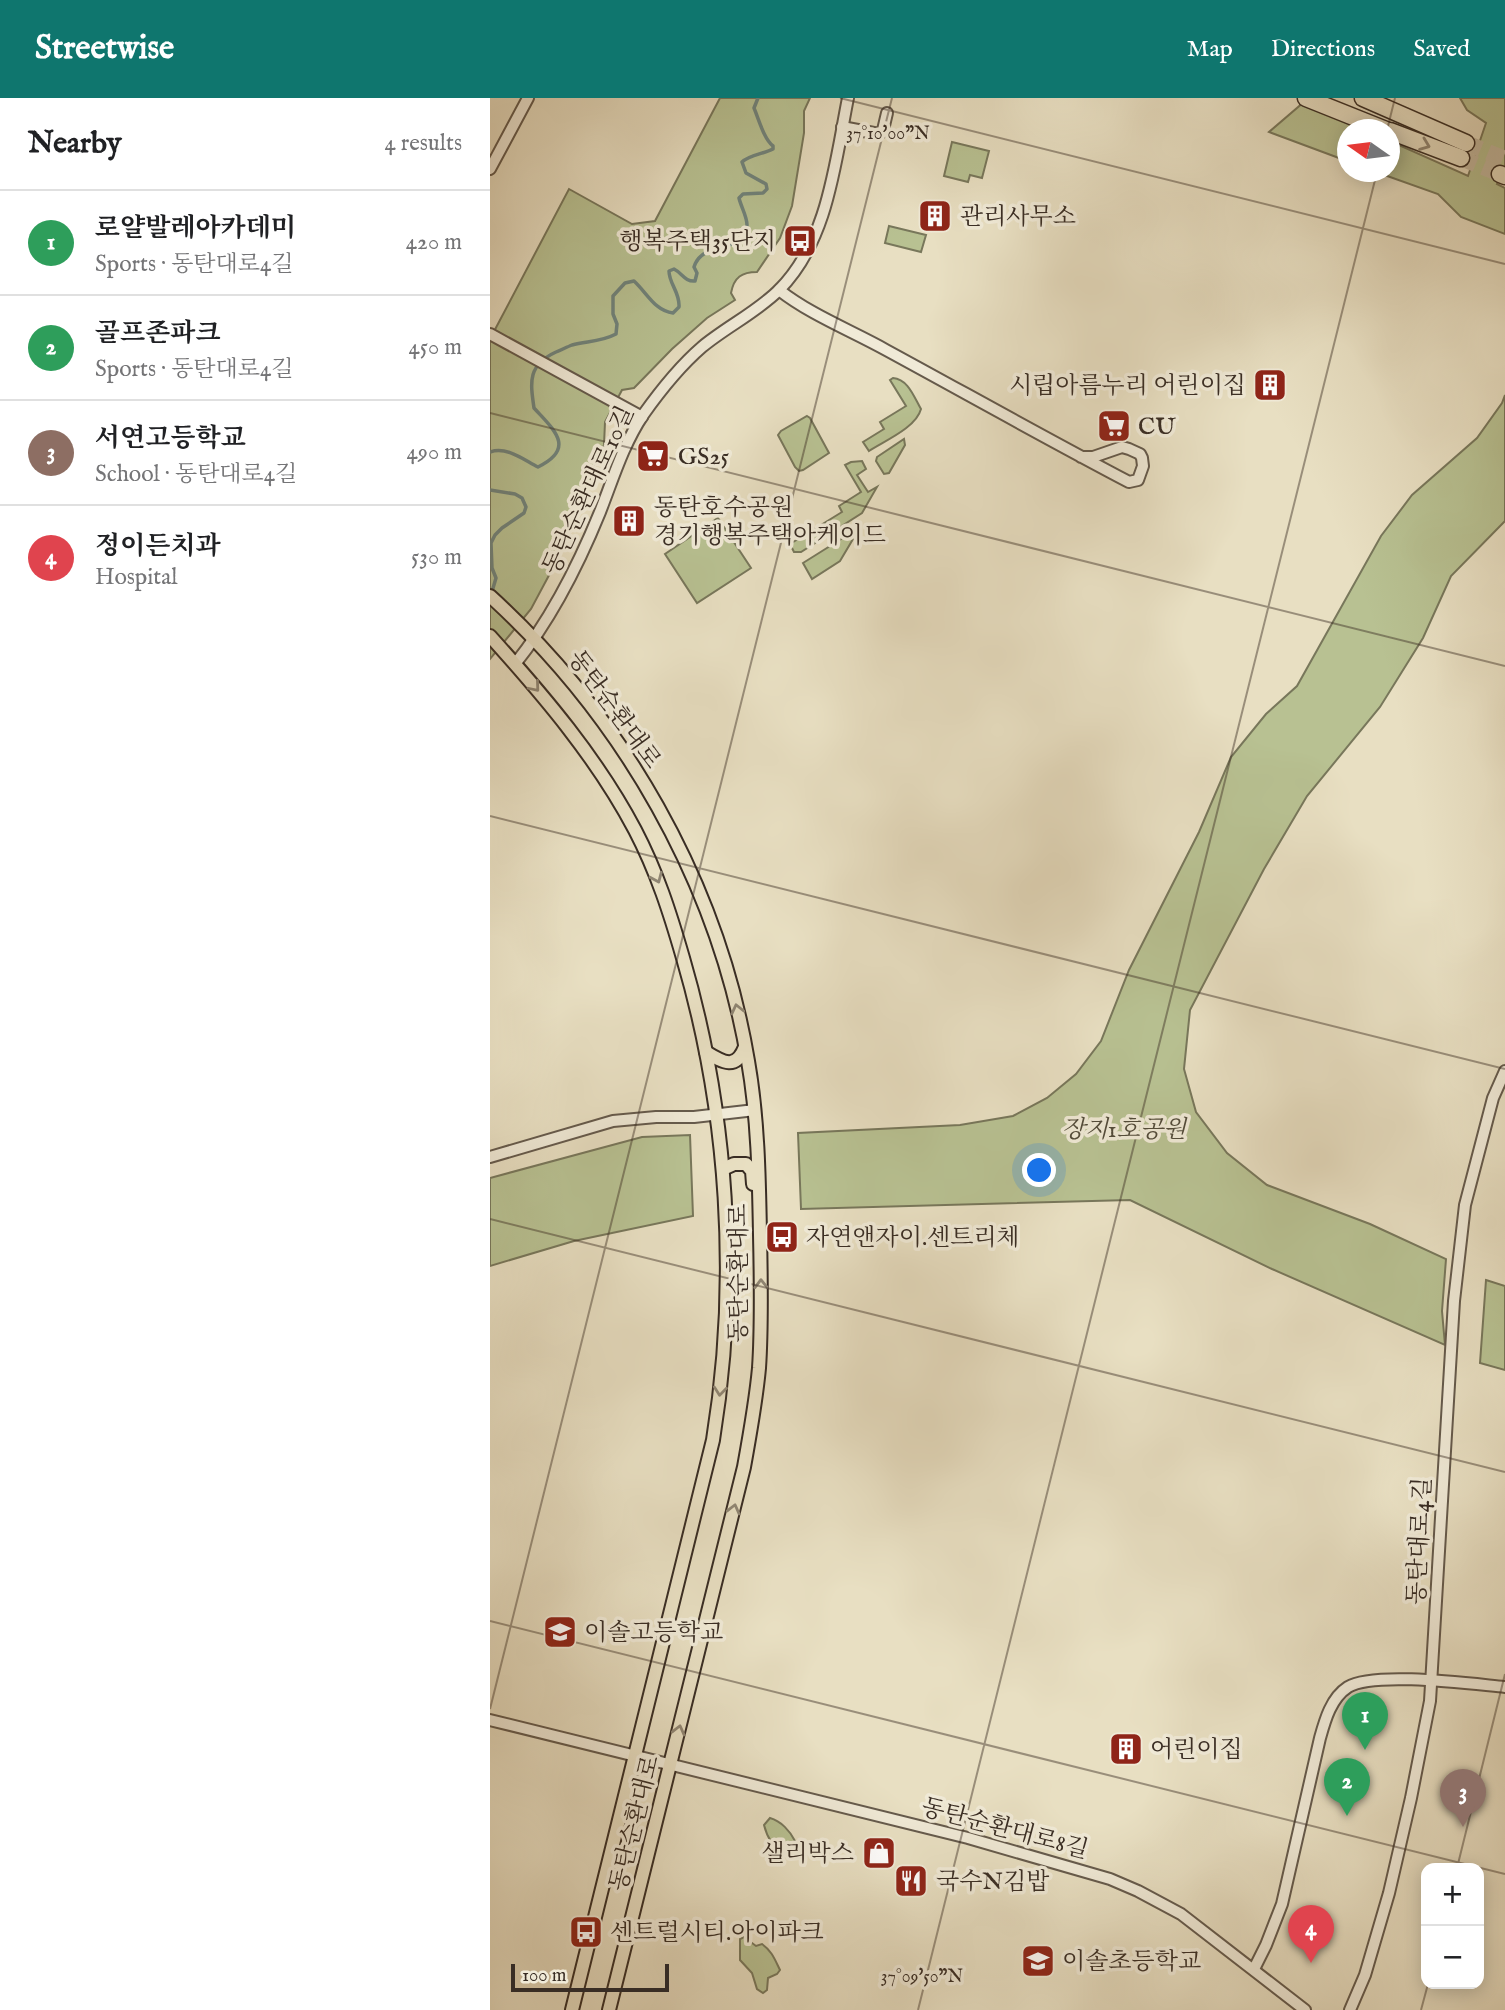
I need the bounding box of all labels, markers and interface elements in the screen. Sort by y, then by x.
text: Streetwise [35,28,174,70]
text: Map [1187,34,1233,65]
text: Directions [1271,34,1375,65]
text: Saved [1413,34,1470,65]
north arrow [1337,119,1400,182]
text: 37°10'00"N [846,123,930,146]
text: Nearby [28,125,121,163]
text: 4 results [384,129,462,158]
one-way arrow [1418,136,1430,150]
building icon: 관리사무소 [916,197,954,235]
place label: 관리사무소 [960,202,1076,233]
text: 로얄발레아카데미 [95,212,296,245]
bus stop icon: 행복주택35단지 [781,222,819,260]
place label: 행복주택35단지 [619,227,776,258]
text: 1 [47,228,55,257]
text: 420 m [406,228,462,257]
text: Sports · 동탄대로4길 [95,250,294,279]
text: 골프존파크 [95,317,221,350]
text: 2 [46,333,56,362]
text: 450 m [408,333,462,362]
text: Sports · 동탄대로4길 [95,355,294,384]
building icon: 시립아름누리 어린이집 [1251,366,1289,404]
place label: 시립아름누리 어린이집 [1009,371,1246,402]
street label: 동탄순환대로10길 [537,401,642,580]
supermarket icon: CU [1095,407,1133,445]
place label: CU [1138,412,1176,443]
text: 서연고등학교 [95,422,246,455]
supermarket icon: GS25 [634,437,672,475]
text: 3 [47,438,55,467]
text: 490 m [407,438,462,467]
place label: GS25 [678,442,730,473]
text: School · 동탄대로4길 [95,460,297,489]
place label: 동탄호수공원 경기행복주택아케이드 [654,493,886,552]
building icon: 동탄호수공원 경기행복주택아케이드 [610,502,648,540]
text: 정이든치과 [95,530,221,563]
text: 4 [45,543,57,572]
text: 530 m [411,543,462,572]
text: Hospital [95,563,177,592]
street label: 동탄순환대로 [560,645,667,775]
one-way arrow [527,679,539,692]
one-way arrow [649,871,663,883]
one-way arrow [730,1003,745,1015]
park label: 장지1호공원 [1062,1115,1188,1146]
your location [1022,1153,1056,1187]
street label: 동탄순환대로 [724,1203,755,1343]
bus stop icon: 자연앤자이.센트리체 [763,1218,801,1256]
place label: 자연앤자이.센트리체 [806,1223,1020,1254]
one-way arrow [753,1278,768,1289]
one-way arrow [713,1385,728,1397]
street label: 동탄대로4길 [1402,1477,1439,1606]
one-way arrow [726,1503,740,1515]
school or university icon: 이솔고등학교 [541,1613,579,1651]
place label: 이솔고등학교 [584,1618,723,1649]
pin: 1 [1342,1692,1388,1750]
one-way arrow [671,1724,685,1736]
building icon: 어린이집 [1107,1730,1145,1768]
place label: 어린이집 [1150,1735,1243,1766]
street label: 동탄순환대로 [604,1752,667,1895]
pin: 2 [1324,1758,1370,1816]
pin: 3 [1440,1769,1486,1827]
street label: 동탄순환대로8길 [918,1792,1092,1867]
shop icon: 샐리박스 [860,1834,898,1872]
place label: 샐리박스 [761,1839,854,1870]
restaurant icon: 국수N김밥 [892,1862,930,1900]
map controls [1421,1863,1484,1989]
button: + [1421,1863,1484,1926]
place label: 국수N김밥 [936,1867,1050,1898]
pin: 4 [1288,1905,1334,1963]
bus stop icon: 센트럴시티.아이파크 [567,1913,605,1951]
place label: 센트럴시티.아이파크 [610,1918,824,1949]
button: − [1421,1926,1484,1989]
school or university icon: 이솔초등학교 [1019,1942,1057,1980]
place label: 이솔초등학교 [1062,1947,1201,1978]
scale bar [511,1961,668,1993]
text: 100 m [522,1964,566,1988]
text: 37°09'50"N [881,1966,964,1989]

